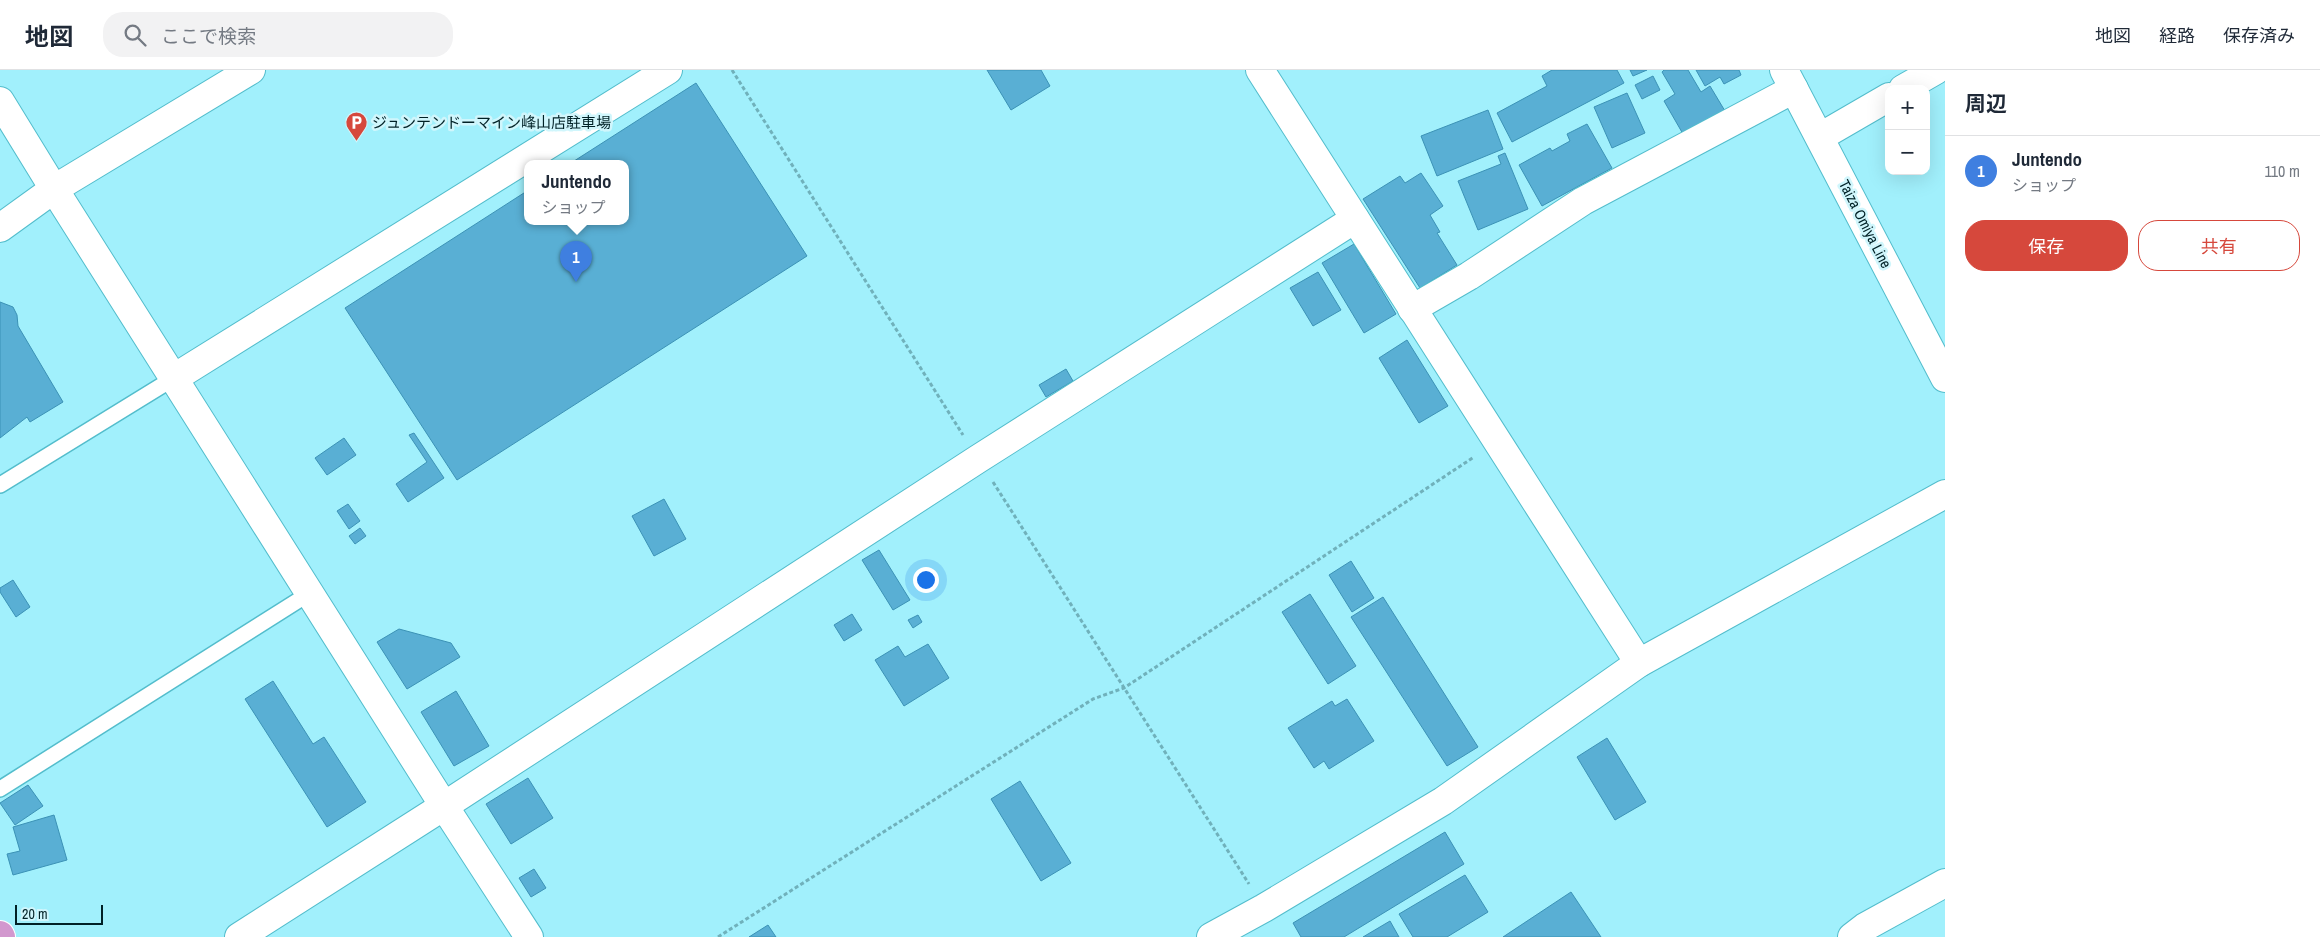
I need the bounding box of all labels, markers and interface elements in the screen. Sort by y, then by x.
search box [103,12,453,57]
text: 地図 [25,20,73,52]
icon: search [121,21,149,49]
text: ここで検索 [161,23,256,49]
text: 地図 [2095,23,2131,48]
text: 経路 [2159,23,2195,48]
text: 保存済み [2223,23,2295,48]
map controls [1885,85,1930,175]
button: + [1885,85,1930,130]
text: 周辺 [1965,89,2007,118]
parking icon: ジュンテンドーマイン峰山店駐車場 [344,111,368,142]
place label: ジュンテンドーマイン峰山店駐車場 [372,112,611,133]
button: − [1885,130,1930,175]
text: Juntendo [2012,146,2082,172]
popup [524,160,629,225]
text: 1 [1977,160,1985,182]
text: 110 m [2264,160,2300,182]
text: Juntendo [541,168,612,194]
text: ショップ [2012,174,2076,196]
street label: Taiza Omiya Line [1834,176,1897,272]
text: ショップ [541,196,605,218]
button: 保存 [1965,220,2128,271]
button: 共有 [2138,220,2300,271]
pin: 1 [560,241,592,282]
your location [913,567,939,593]
scale bar [15,902,102,925]
text: 20 m [22,905,48,923]

